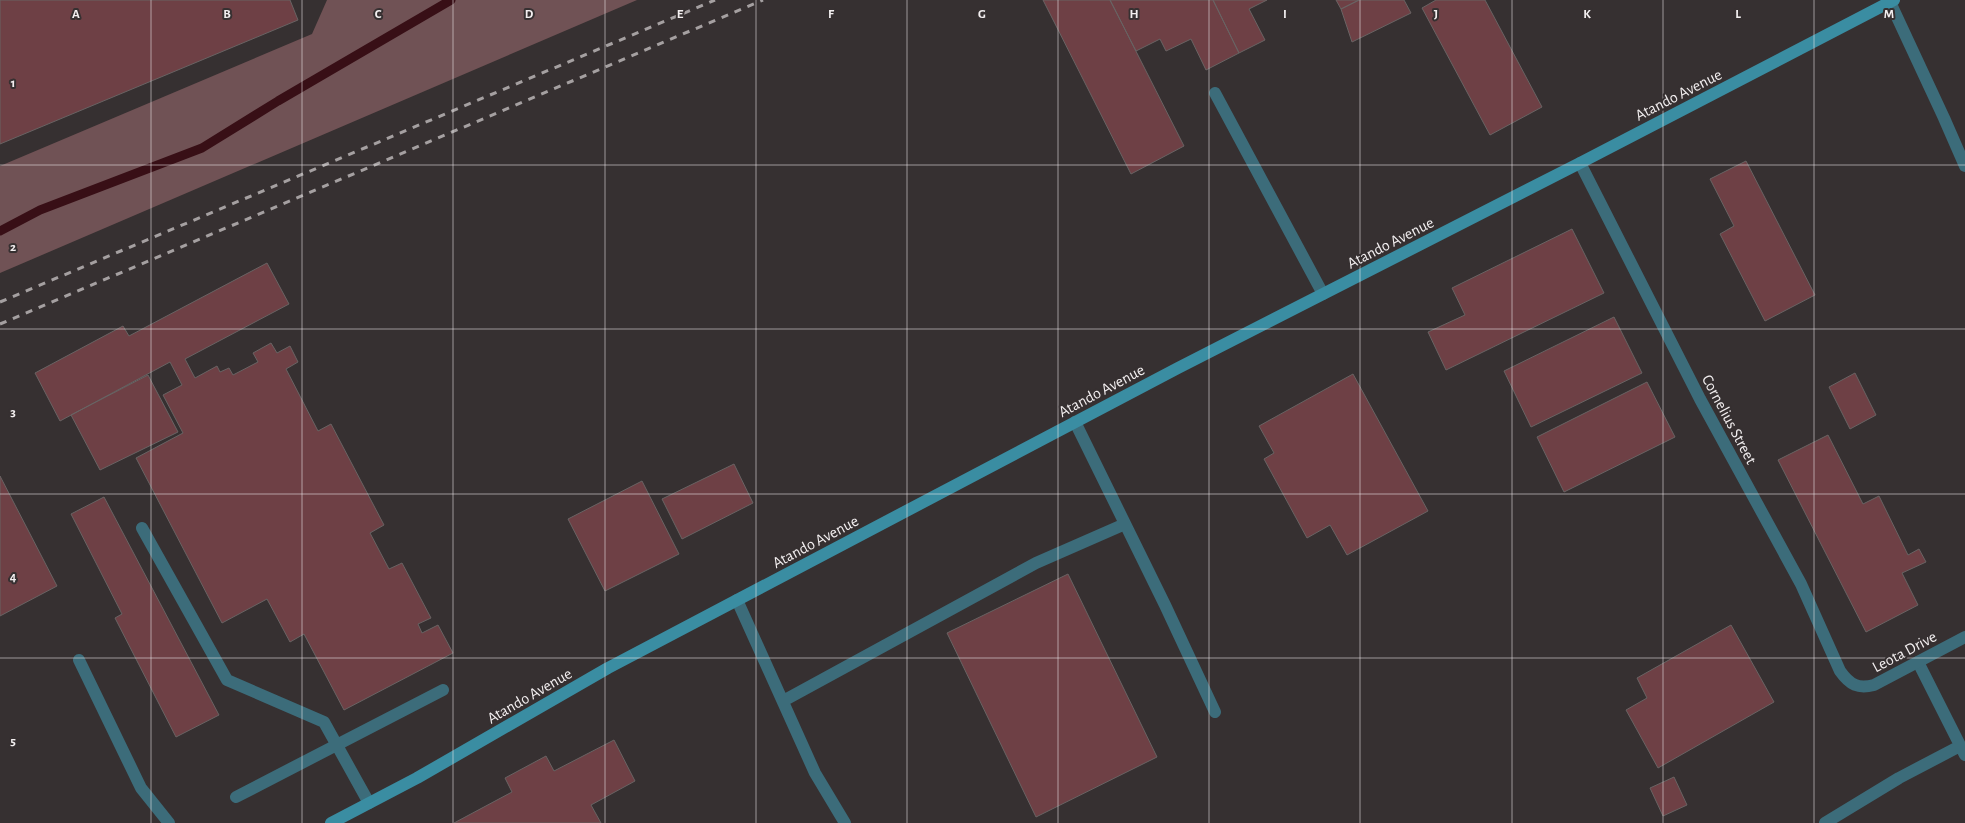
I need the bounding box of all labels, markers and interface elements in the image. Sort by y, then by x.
text: A [72,8,80,21]
text: B [223,8,231,21]
text: C [375,8,382,21]
text: D [525,8,534,21]
text: E [677,8,684,21]
text: F [828,8,835,21]
text: G [978,8,986,21]
text: H [1129,8,1139,21]
text: I [1283,8,1287,21]
text: J [1434,8,1438,21]
text: K [1583,8,1591,21]
text: L [1735,8,1741,21]
text: M [1884,8,1894,21]
street label: Atando Avenue [1633,66,1724,124]
text: 1 [11,77,15,90]
street label: Atando Avenue [1345,214,1436,272]
text: 2 [10,241,16,254]
street label: Atando Avenue [1056,362,1147,420]
street label: Cornelius Street [1699,372,1759,467]
text: 3 [10,406,16,419]
street label: Atando Avenue [770,513,861,571]
text: 4 [10,571,17,584]
street label: Leota Drive [1870,628,1939,675]
street label: Atando Avenue [484,665,575,727]
text: 5 [10,735,16,748]

